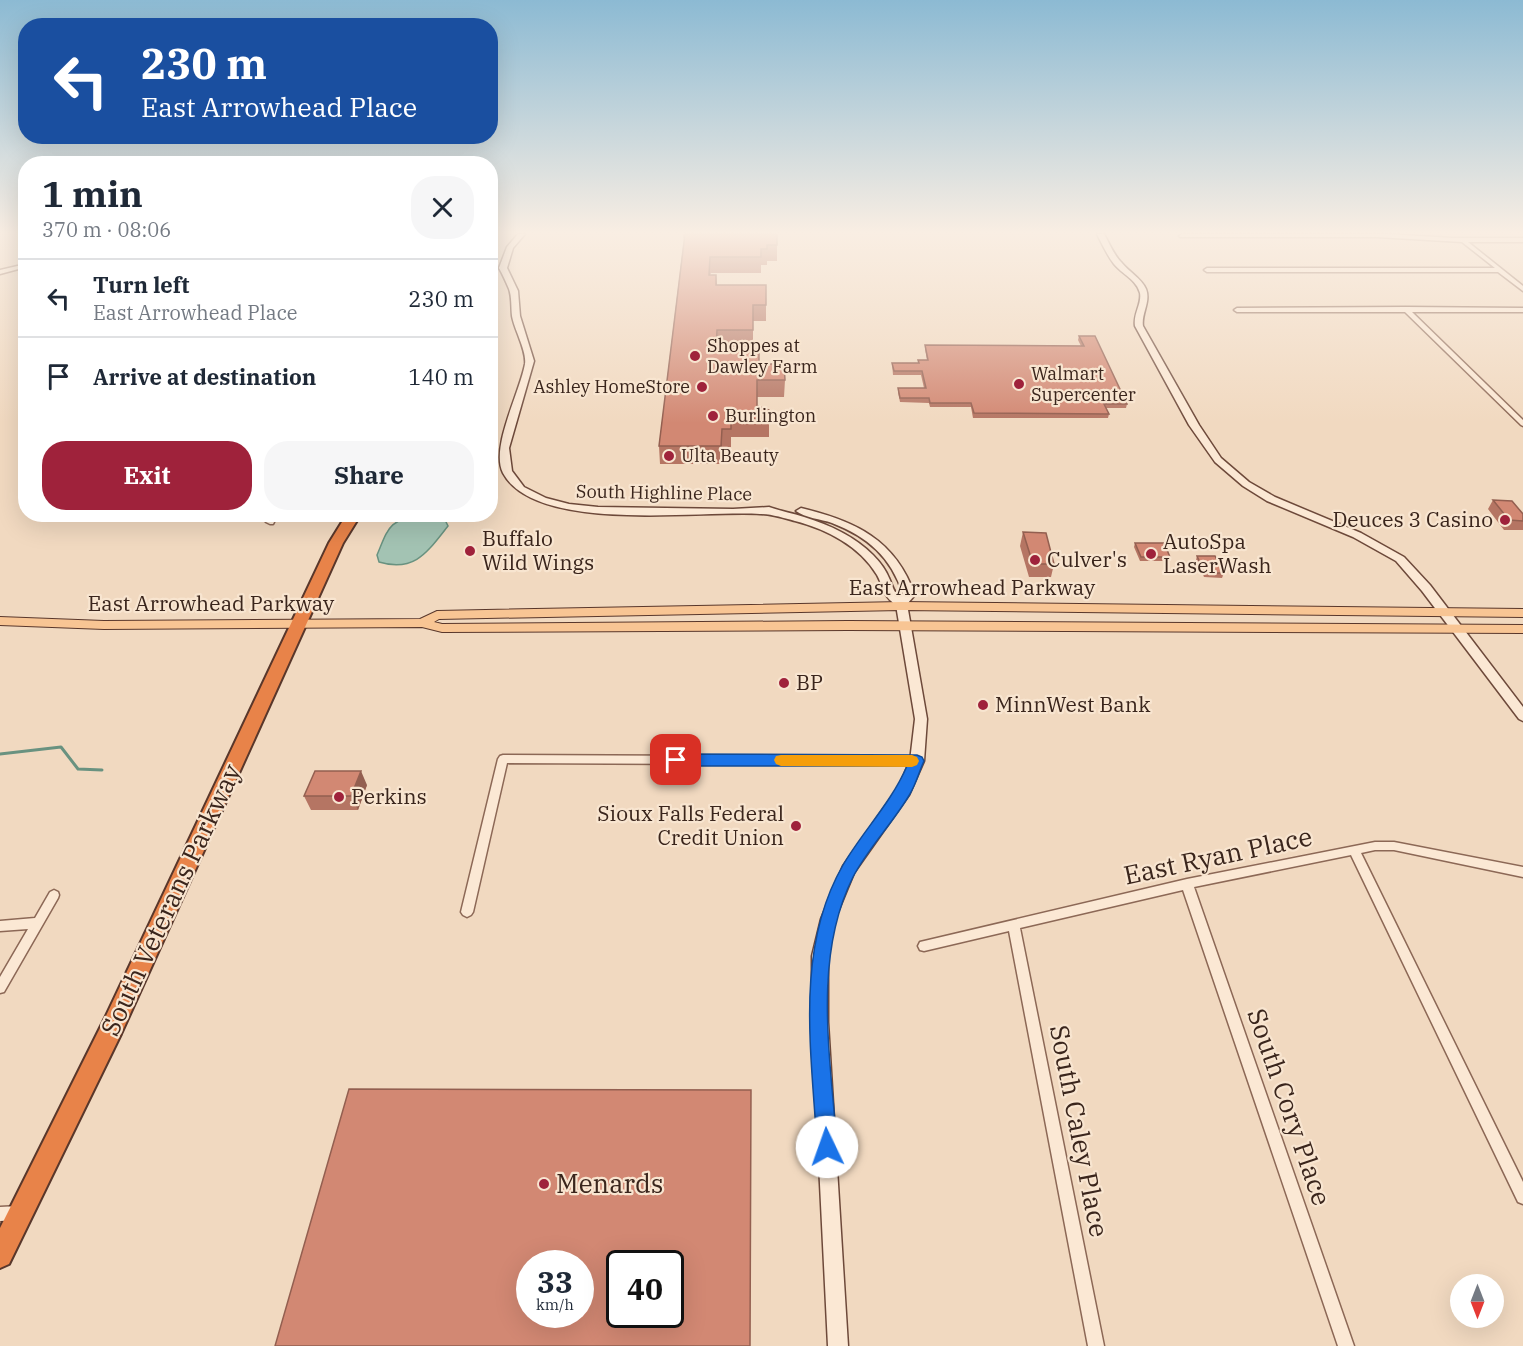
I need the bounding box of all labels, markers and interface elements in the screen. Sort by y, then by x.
text: 230 m [141,36,267,91]
icon: left [42,42,120,120]
text: East Arrowhead Place [141,89,417,124]
text: 1 min [42,170,143,217]
button: close [411,176,474,239]
text: 370 m · 08:06 [42,216,171,243]
text: Turn left [93,270,189,299]
icon: left [42,282,75,315]
text: 230 m [408,284,474,313]
text: East Arrowhead Place [93,299,298,326]
place label: Shoppes at Dawley Farm [707,334,818,378]
marker: Shoppes at Dawley Farm [688,349,702,363]
icon: arrive [42,360,75,393]
text: Arrive at destination [93,362,316,391]
text: 140 m [408,362,474,391]
place label: Walmart Supercenter [1031,362,1136,406]
place label: Ashley HomeStore [533,375,690,398]
marker: Walmart Supercenter [1012,377,1026,391]
marker: Ashley HomeStore [695,380,709,394]
place label: Burlington [725,404,816,427]
marker: Burlington [706,409,720,423]
button: Exit [42,441,252,510]
button: Share [264,441,474,510]
place label: Ulta Beauty [681,444,779,467]
marker: Ulta Beauty [662,449,676,463]
street label: South Highline Place [576,479,752,506]
place label: Deuces 3 Casino [1332,505,1493,533]
marker: Deuces 3 Casino [1498,513,1512,527]
place label: Buffalo Wild Wings [482,524,594,576]
place label: AutoSpa LaserWash [1163,527,1272,579]
marker: Buffalo Wild Wings [463,544,477,558]
place label: Culver's [1047,545,1127,573]
marker: AutoSpa LaserWash [1144,547,1158,561]
marker: Culver's [1028,553,1042,567]
street label: East Arrowhead Parkway [849,573,1096,601]
street label: East Arrowhead Parkway [88,589,335,617]
place label: BP [796,668,823,696]
marker: BP [777,676,791,690]
place label: MinnWest Bank [995,690,1151,718]
marker: MinnWest Bank [976,698,990,712]
pin [650,734,701,785]
icon: arrive [659,743,692,776]
street label: South Veterans Parkway [92,758,248,1041]
place label: Perkins [351,782,427,810]
marker: Perkins [332,790,346,804]
place label: Sioux Falls Federal Credit Union [597,799,784,851]
street label: East Ryan Place [1121,818,1315,892]
marker: Sioux Falls Federal Credit Union [789,819,803,833]
street label: South Cory Place [1240,1004,1340,1210]
street label: South Caley Place [1043,1022,1117,1240]
position arrow [795,1115,859,1179]
place label: Menards [556,1166,663,1200]
marker: Menards [537,1177,551,1191]
speed limit sign: 40 [606,1250,684,1328]
text: 33 [537,1262,573,1301]
north arrow [1450,1274,1504,1328]
map controls [1450,1274,1504,1328]
text: km/h [536,1295,574,1314]

